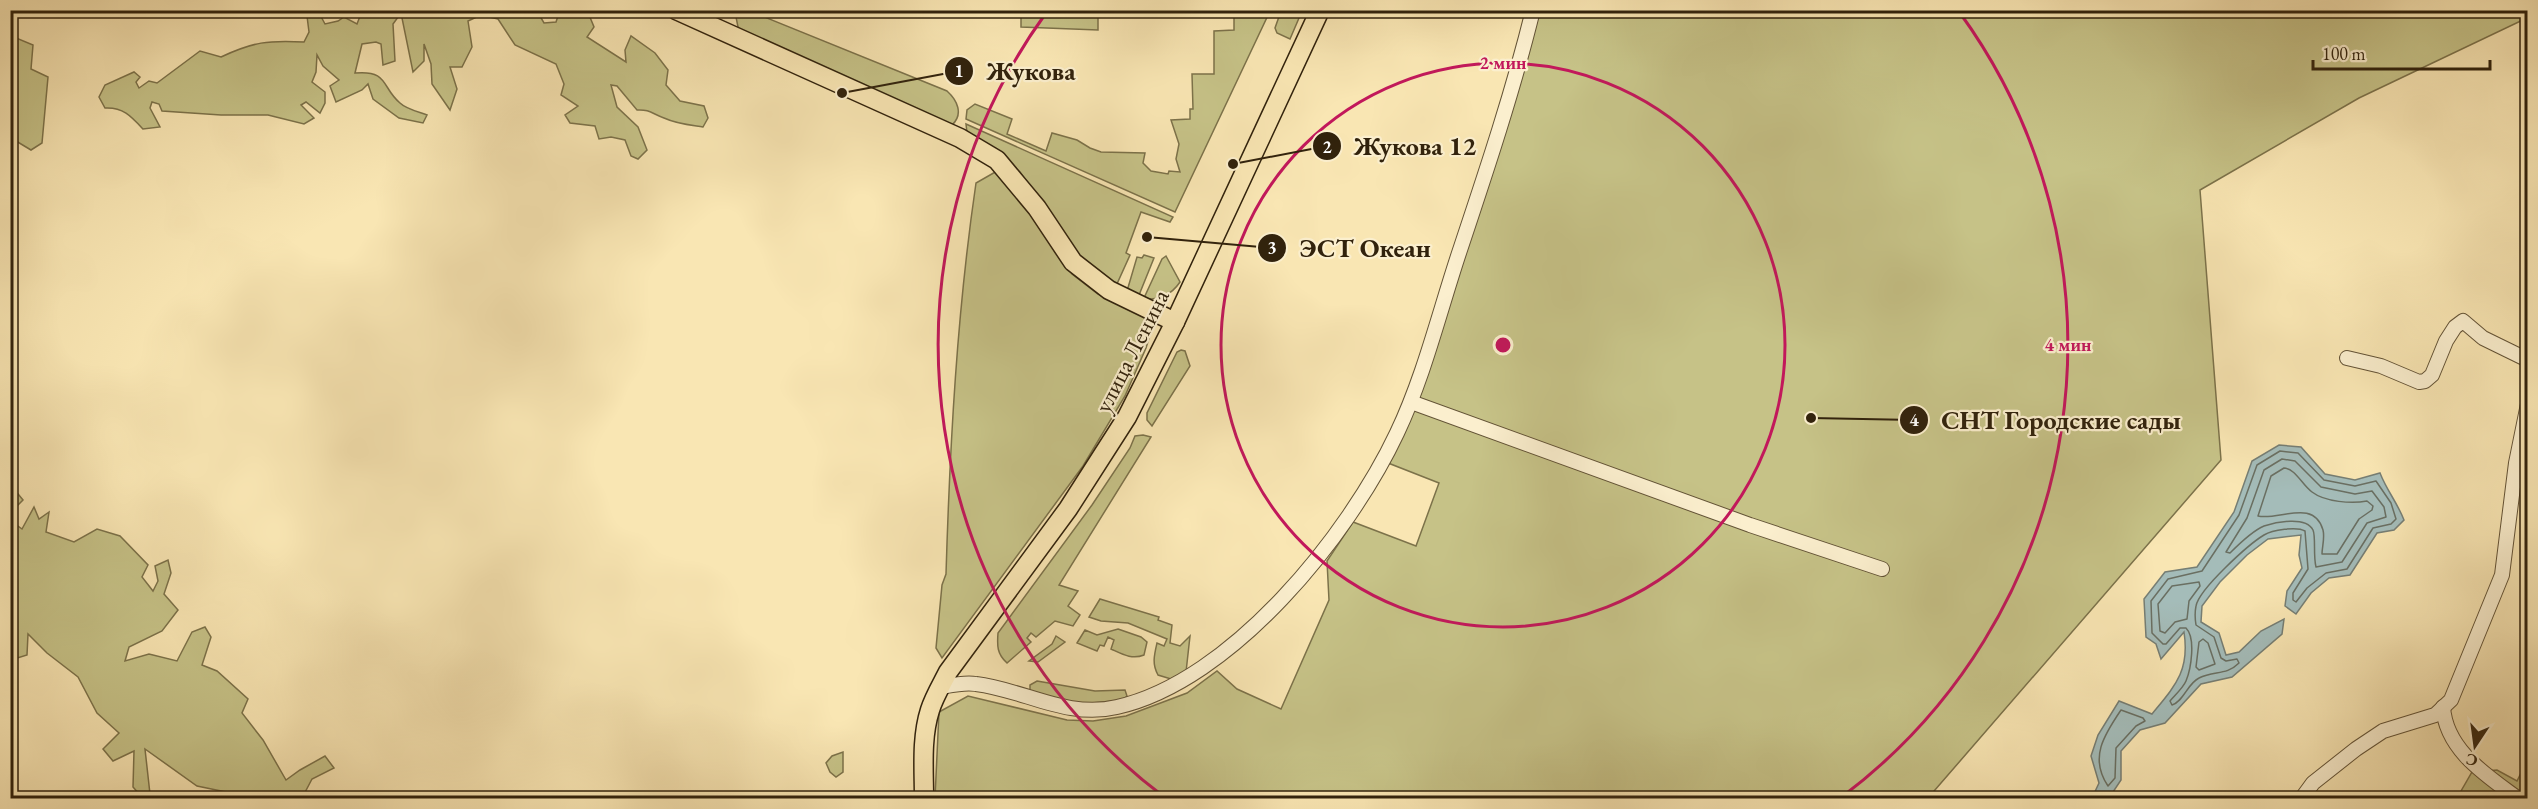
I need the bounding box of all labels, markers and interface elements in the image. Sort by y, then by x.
scale bar [2313,33,2490,71]
text: 100 m [2322,42,2366,65]
callout: Жукова [944,49,1087,93]
text: 2 мин [1480,51,1527,74]
text: Жукова [985,54,1076,88]
text: 1 [954,59,964,82]
callout: Жукова 12 [1312,124,1489,168]
text: Жукова 12 [1353,129,1477,163]
text: 2 [1322,135,1332,158]
callout: ЭСТ Океан [1257,226,1443,270]
text: ЭСТ Океан [1299,231,1431,265]
text: 3 [1267,236,1277,259]
street label: улица Ленина [1087,283,1176,418]
text: 4 мин [2045,333,2092,356]
centre of rings [1493,335,1513,355]
callout: СНТ Городские сады [1899,398,2193,442]
text: СНТ Городские сады [1941,403,2181,437]
text: 4 [1909,408,1919,431]
north arrow [2445,716,2505,776]
text: С [2464,749,2480,772]

